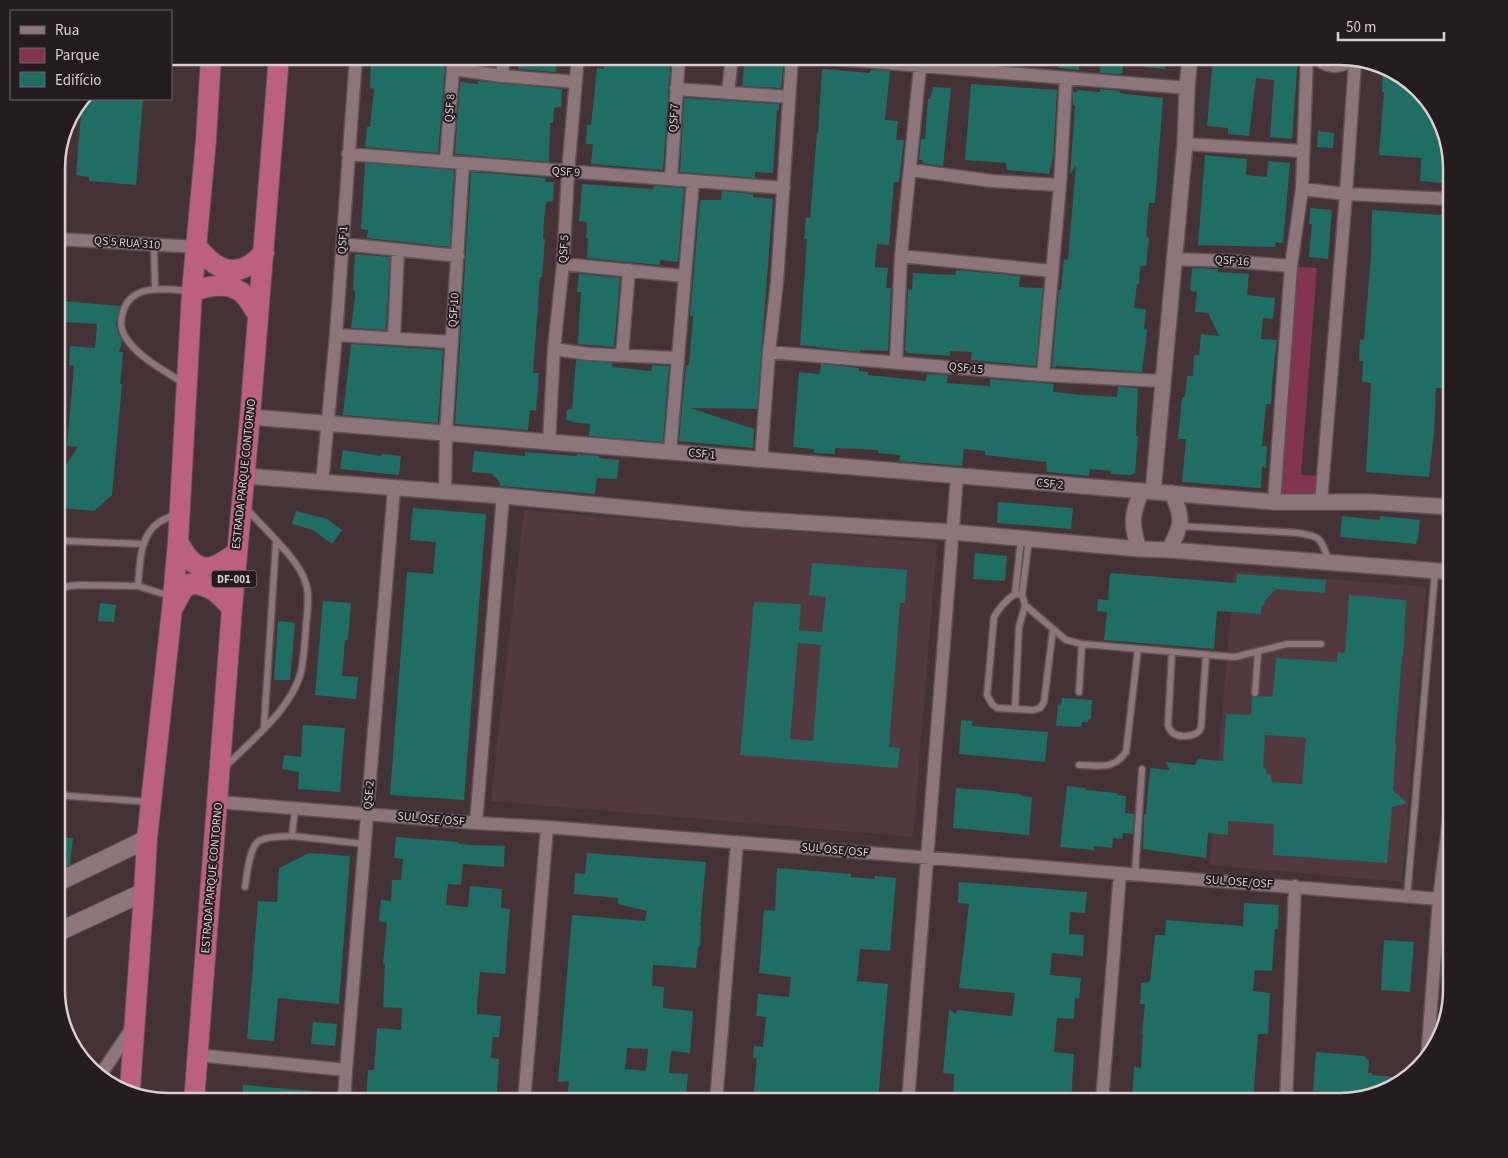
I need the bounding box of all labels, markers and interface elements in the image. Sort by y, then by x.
legend [10,10,172,100]
scale bar [1338,10,1444,42]
text: 50 m [1346,17,1376,38]
text: Rua [55,20,79,41]
text: Parque [55,45,99,66]
text: Edifício [55,70,102,91]
street label: QSF 8 [441,93,459,123]
street label: QSF 7 [665,103,683,133]
street label: QSF 9 [551,163,581,181]
street label: QSF 1 [334,225,352,255]
street label: QS 5 RUA 310 [93,232,161,254]
street label: QSF 5 [555,234,573,264]
street label: QSF 16 [1214,251,1250,271]
street label: QSF 10 [444,292,464,328]
street label: QSF 15 [948,358,984,378]
street label: ESTRADA PARQUE CONTORNO [228,398,260,550]
street label: CSF 1 [688,444,716,464]
street label: CSF 2 [1036,474,1064,494]
road number: DF-001 [212,570,256,588]
street label: QSE 2 [359,780,379,810]
street label: ESTRADA PARQUE CONTORNO [197,802,227,954]
street label: SUL OSE/OSF [397,808,465,830]
street label: SUL OSE/OSF [801,839,869,861]
street label: SUL OSE/OSF [1205,871,1273,893]

